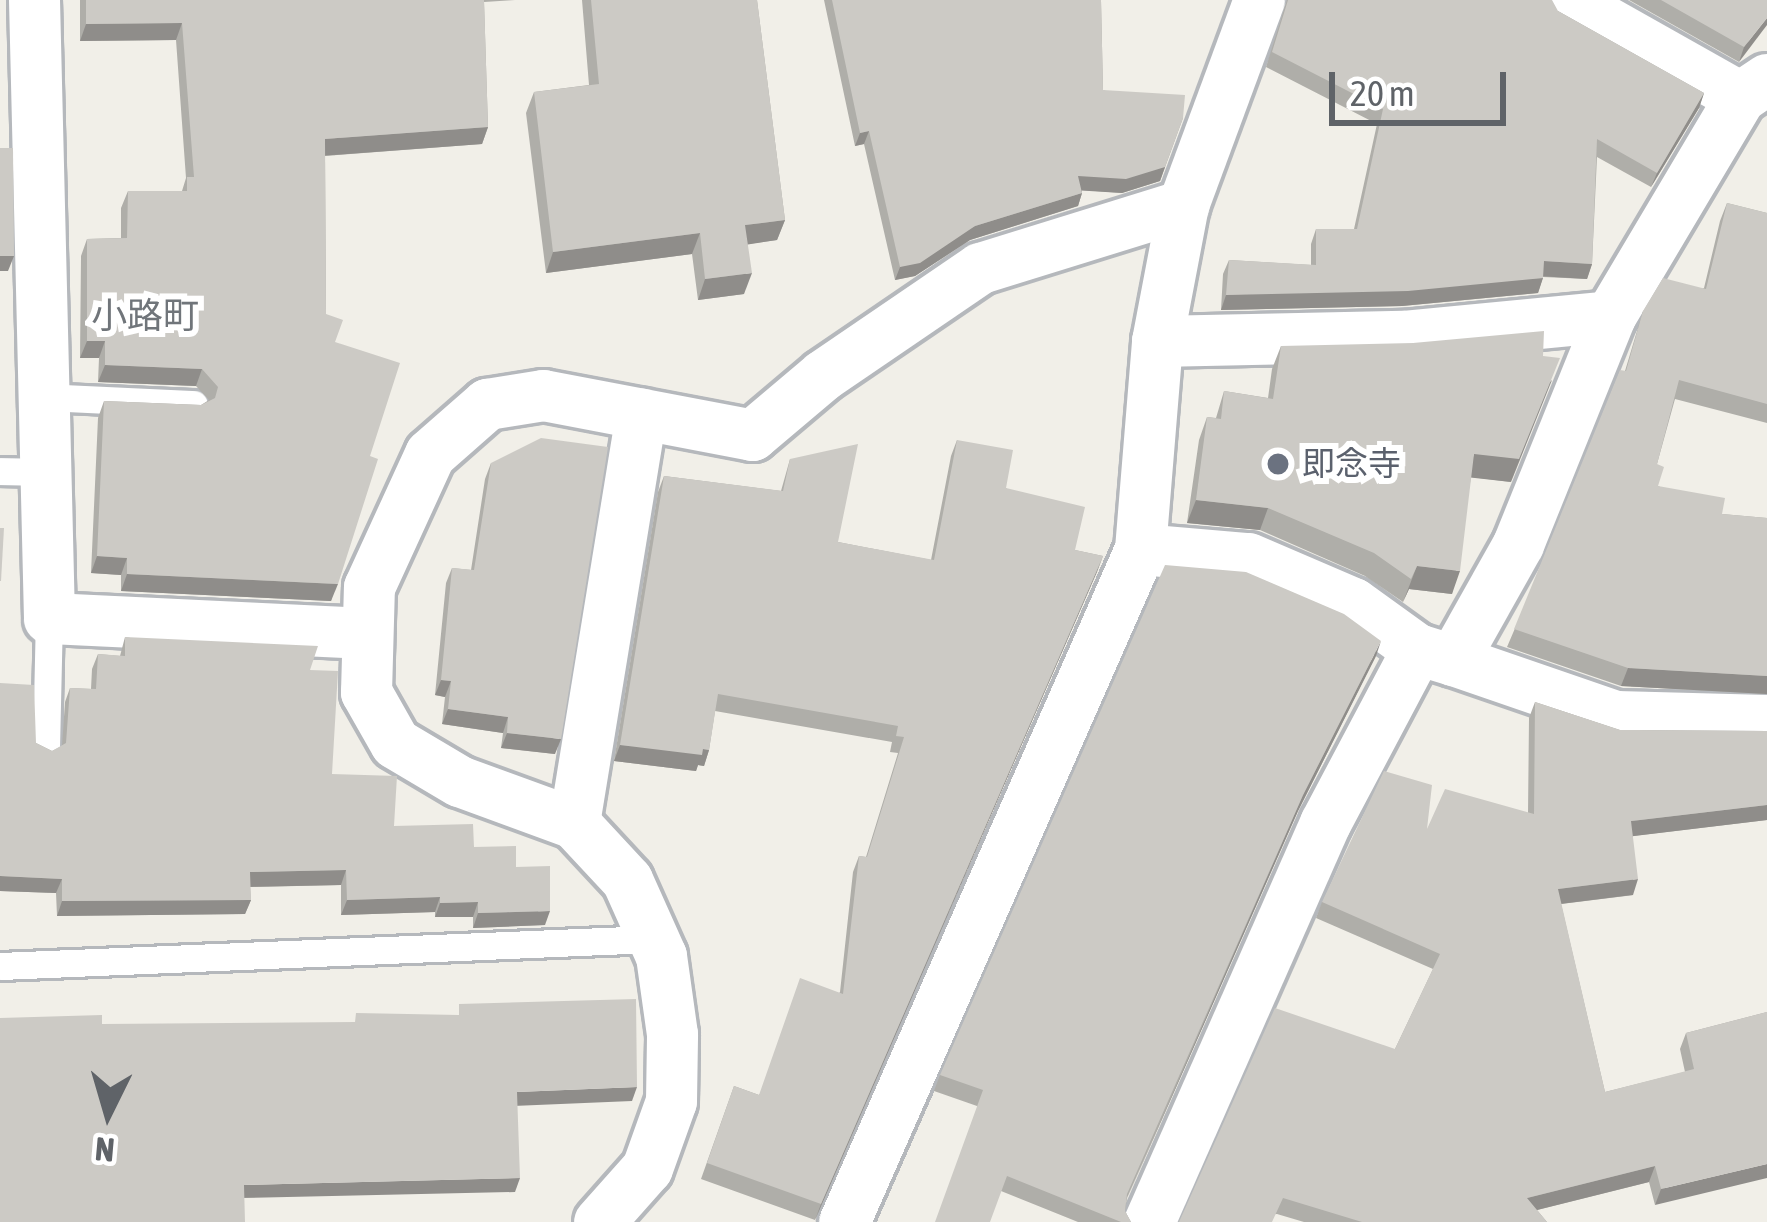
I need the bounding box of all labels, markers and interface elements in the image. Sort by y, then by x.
scale bar [1335,48,1512,122]
text: 20 m [1350,72,1415,114]
district label: 小路町 [91,294,199,338]
place label: 即念寺 [1302,444,1401,484]
marker: 即念寺 [1265,451,1291,477]
north arrow [48,1054,168,1174]
text: N [94,1130,116,1170]

